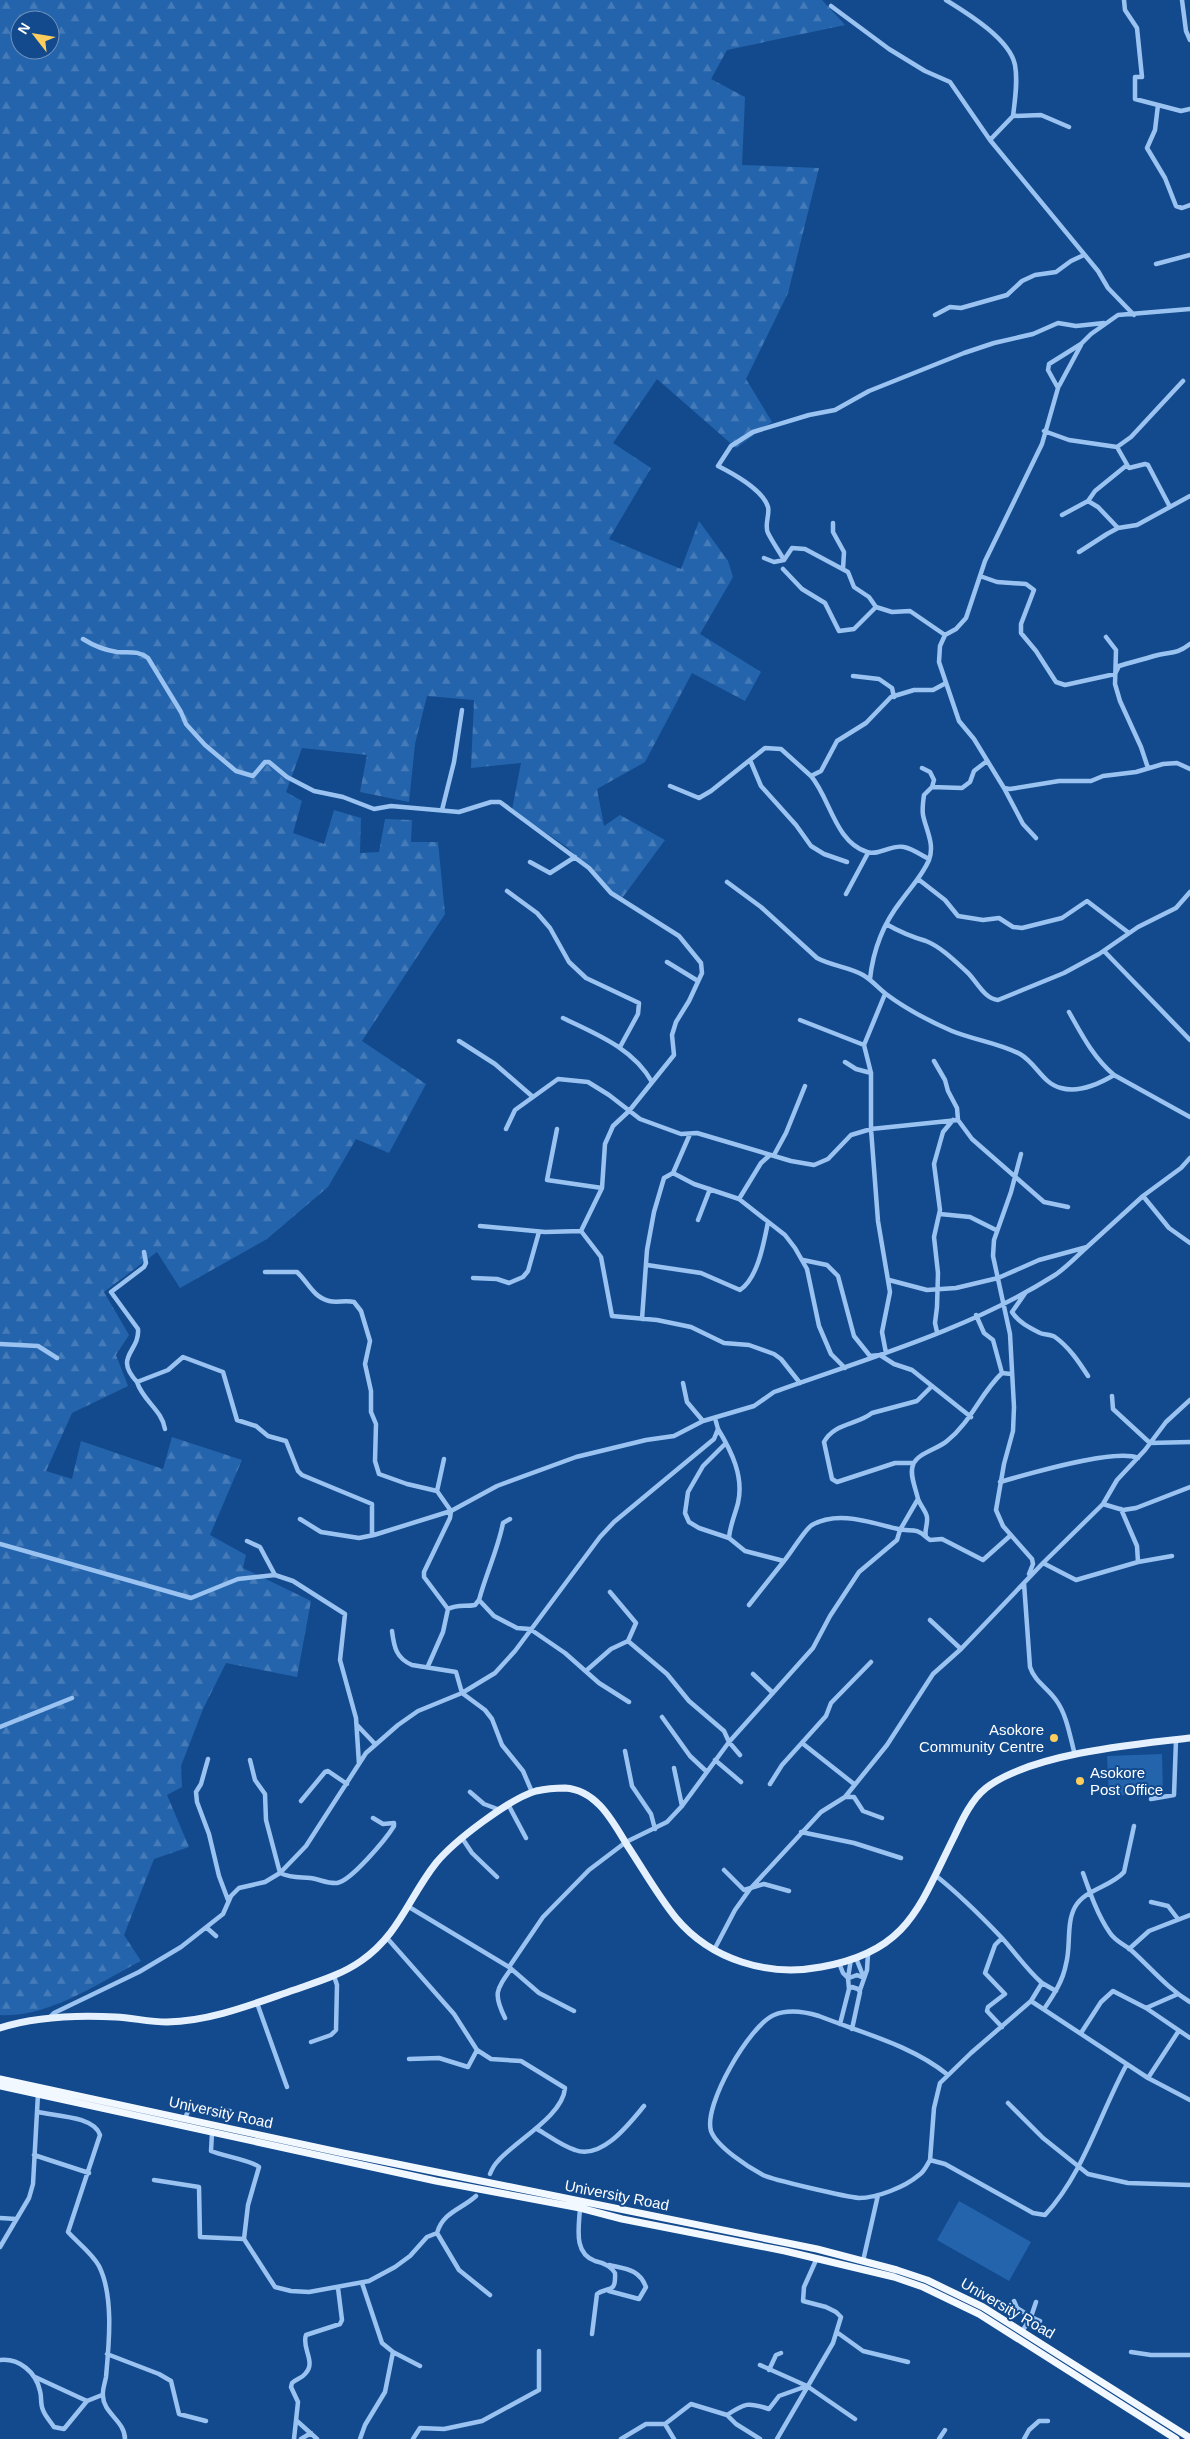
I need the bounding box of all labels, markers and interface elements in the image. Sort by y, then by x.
north arrow [10,10,60,60]
text: N [14,20,33,37]
place label: Asokore Community Centre [919,1721,1044,1755]
marker: Asokore Community Centre [1048,1732,1060,1744]
place label: Asokore Post Office [1090,1764,1163,1798]
marker: Asokore Post Office [1074,1775,1086,1787]
street label: University Road [167,2093,275,2131]
street label: University Road [563,2177,671,2213]
street label: University Road [958,2274,1058,2342]

